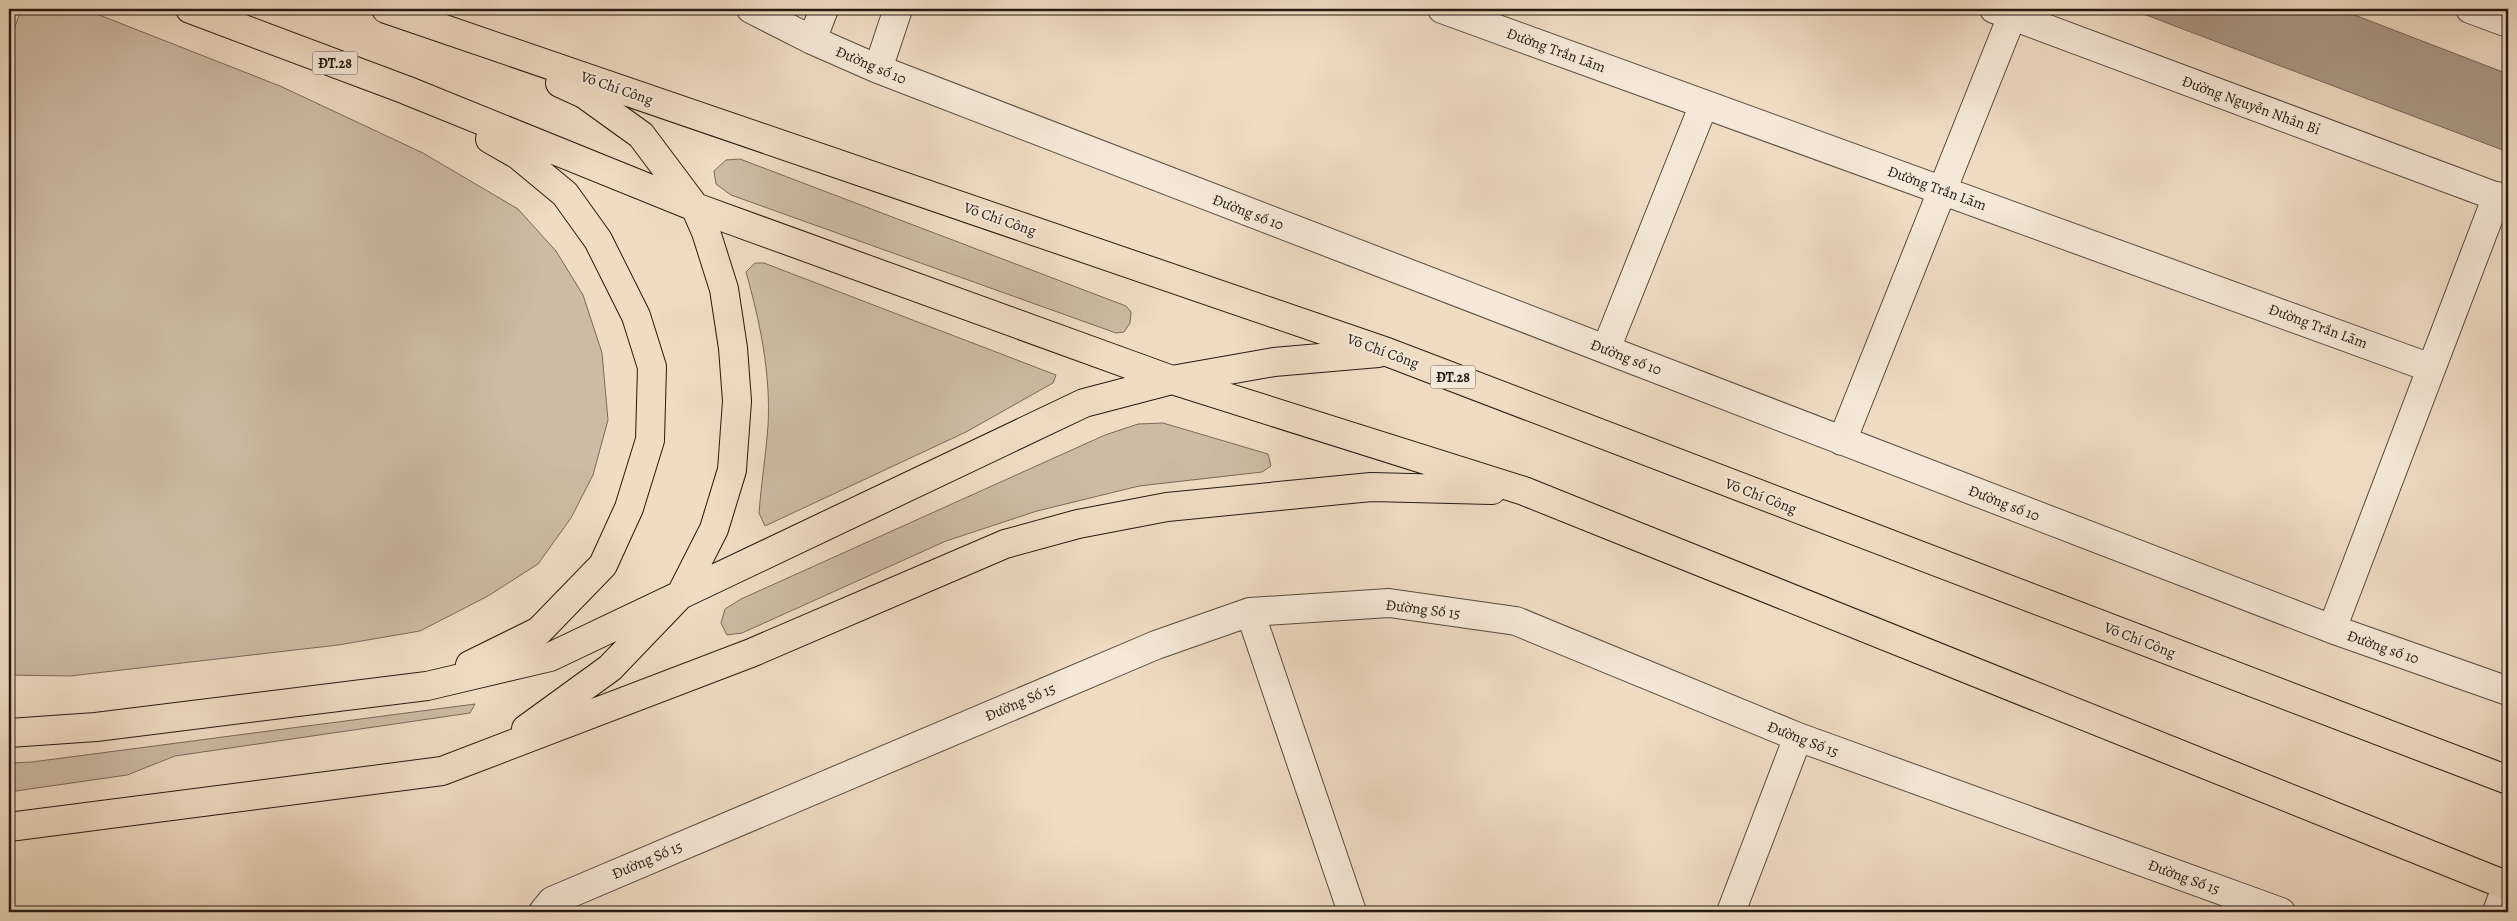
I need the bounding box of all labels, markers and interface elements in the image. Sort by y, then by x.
street label: Đường Trần Lãm [1504,23,1609,77]
street label: Đường số 10 [833,41,909,89]
road number: ĐT.28 [312,52,358,74]
street label: Võ Chí Công [577,66,656,110]
street label: Đường Nguyễn Nhân Bỉ [2179,71,2323,139]
street label: Đường Trần Lãm [1885,161,1990,215]
street label: Đường số 10 [1209,189,1287,235]
street label: Võ Chí Công [960,197,1039,241]
street label: Đường Trần Lãm [2266,299,2371,353]
street label: Võ Chí Công [1343,328,1422,373]
street label: Đường số 10 [1587,334,1665,380]
road number: ĐT.28 [1430,366,1476,388]
street label: Võ Chí Công [1721,473,1800,519]
street label: Đường số 10 [1965,480,2043,526]
street label: Đường Số 15 [1385,594,1461,624]
street label: Võ Chí Công [2100,617,2179,663]
street label: Đường số 10 [2344,625,2422,669]
street label: Đường Số 15 [982,678,1058,726]
street label: Đường Số 15 [1764,716,1842,762]
street label: Đường Số 15 [609,836,685,884]
street label: Đường Số 15 [2145,855,2223,899]

